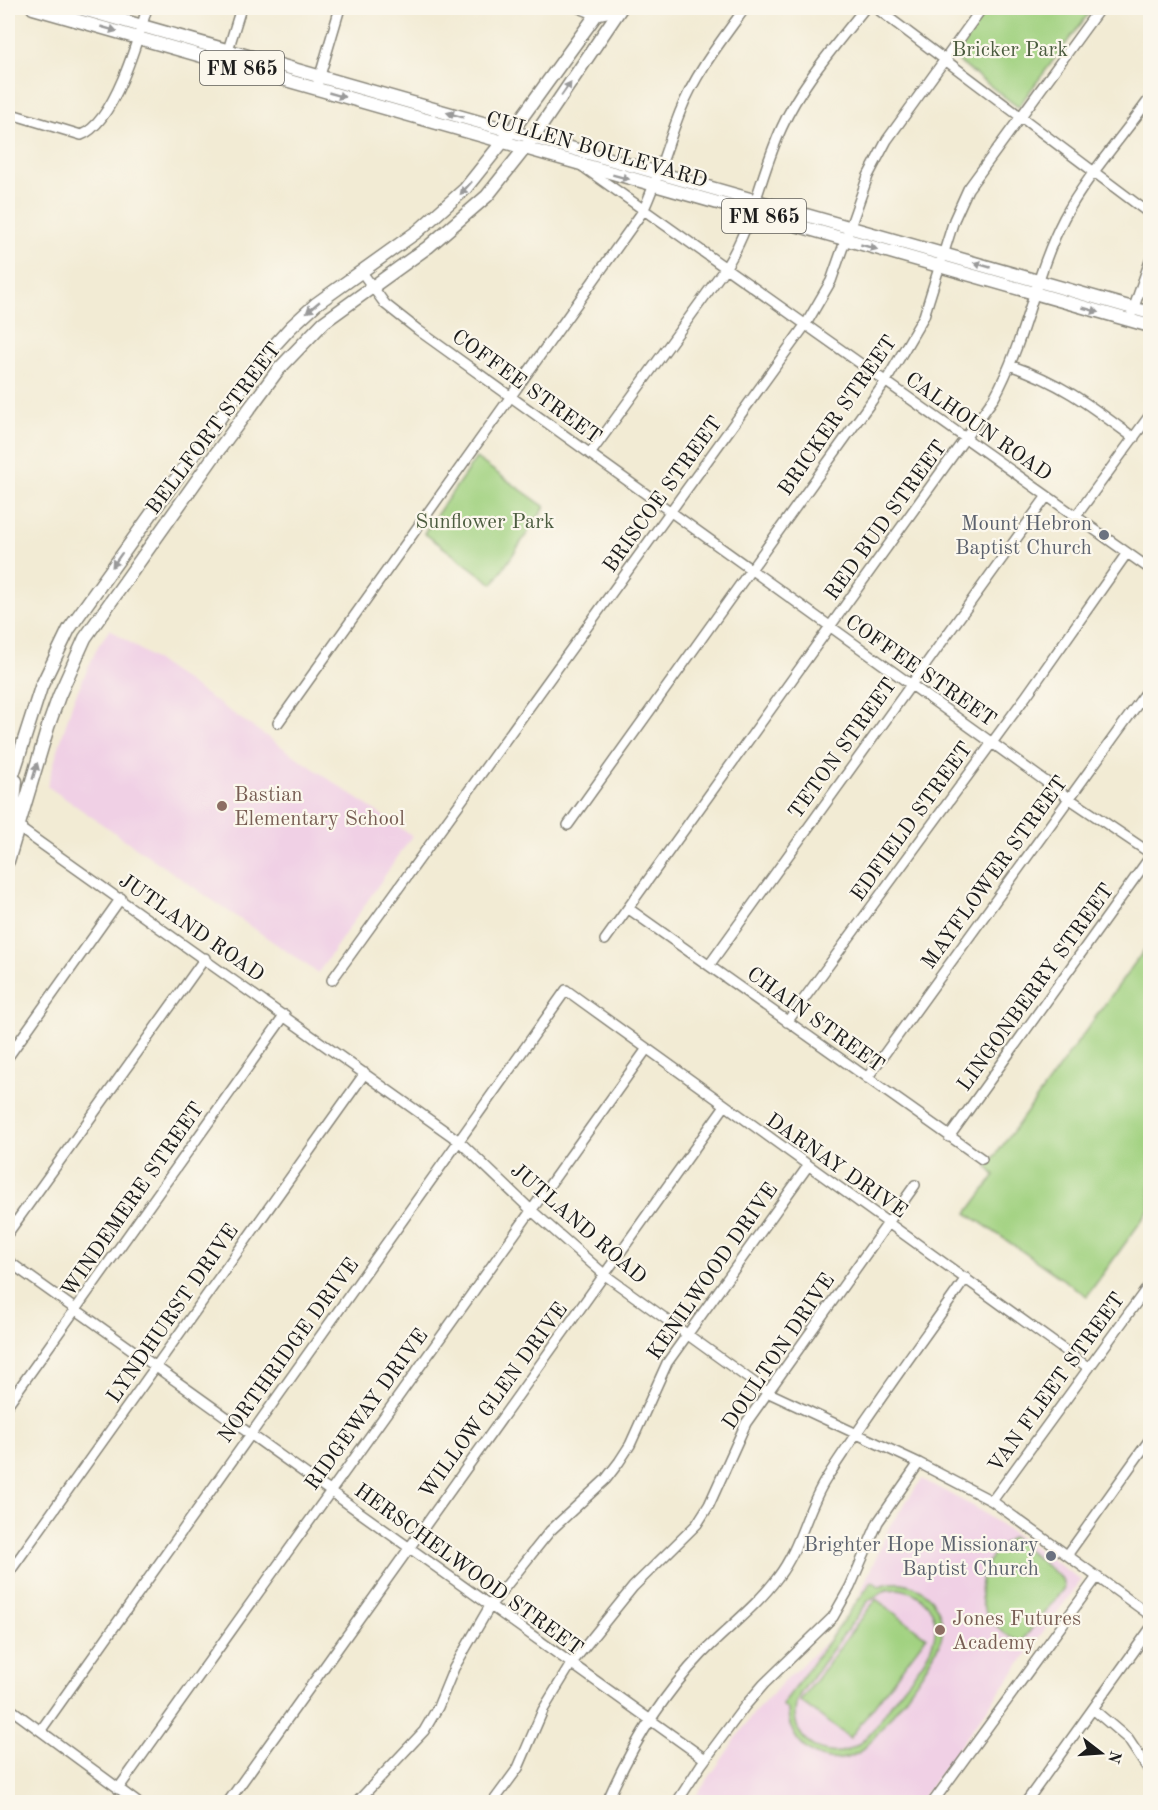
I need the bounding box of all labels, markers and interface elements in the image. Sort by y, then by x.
one-way arrow [100,25,118,34]
park label: Bricker Park [952,40,1068,61]
road number: FM 865 [200,51,284,85]
one-way arrow [560,82,572,98]
one-way arrow [328,91,346,101]
street label: CULLEN BOULEVARD [483,109,710,192]
one-way arrow [446,110,464,119]
one-way arrow [612,172,630,182]
one-way arrow [459,180,473,195]
road number: FM 865 [722,199,806,233]
one-way arrow [860,243,878,252]
one-way arrow [973,260,991,269]
one-way arrow [306,300,321,313]
one-way arrow [1082,305,1100,315]
street label: COFFEE STREET [448,326,605,448]
street label: BRICKER STREET [775,332,901,500]
street label: BELLFORT STREET [143,339,285,519]
street label: CALHOUN ROAD [901,369,1055,485]
street label: BRISCOE STREET [600,413,727,577]
street label: RED BUD STREET [821,437,951,605]
park label: Sunflower Park [415,512,555,533]
place label: Mount Hebron Baptist Church [955,514,1092,559]
marker: Mount Hebron Baptist Church [1097,528,1111,542]
one-way arrow [111,552,123,568]
street label: COFFEE STREET [841,611,999,731]
street label: TETON STREET [785,675,901,823]
street label: EDFIELD STREET [848,738,977,905]
one-way arrow [31,761,40,779]
street label: MAYFLOWER STREET [918,773,1072,973]
place label: Bastian Elementary School [234,785,405,830]
marker: Bastian Elementary School [215,799,229,813]
street label: JUTLAND ROAD [115,870,268,986]
street label: LINGONBERRY STREET [954,880,1118,1096]
street label: CHAIN STREET [743,964,888,1077]
street label: WINDEMERE STREET [58,1099,208,1301]
street label: DARNAY DRIVE [762,1110,910,1223]
street label: JUTLAND ROAD [506,1160,650,1289]
street label: KENILWOOD DRIVE [644,1179,782,1364]
street label: LYNDHURST DRIVE [104,1221,243,1407]
street label: NORTHRIDGE DRIVE [215,1254,363,1447]
street label: DOULTON DRIVE [719,1270,839,1434]
street label: VAN FLEET STREET [985,1289,1129,1477]
street label: WILLOW GLEN DRIVE [416,1299,572,1503]
street label: RIDGEWAY DRIVE [302,1325,433,1494]
street label: HERSCHELWOOD STREET [350,1480,586,1660]
place label: Brighter Hope Missionary Baptist Church [804,1535,1039,1580]
marker: Brighter Hope Missionary Baptist Church [1044,1549,1058,1563]
place label: Jones Futures Academy [952,1609,1081,1654]
marker: Jones Futures Academy [933,1623,947,1637]
north arrow [1071,1723,1131,1783]
text: N [1104,1749,1123,1766]

